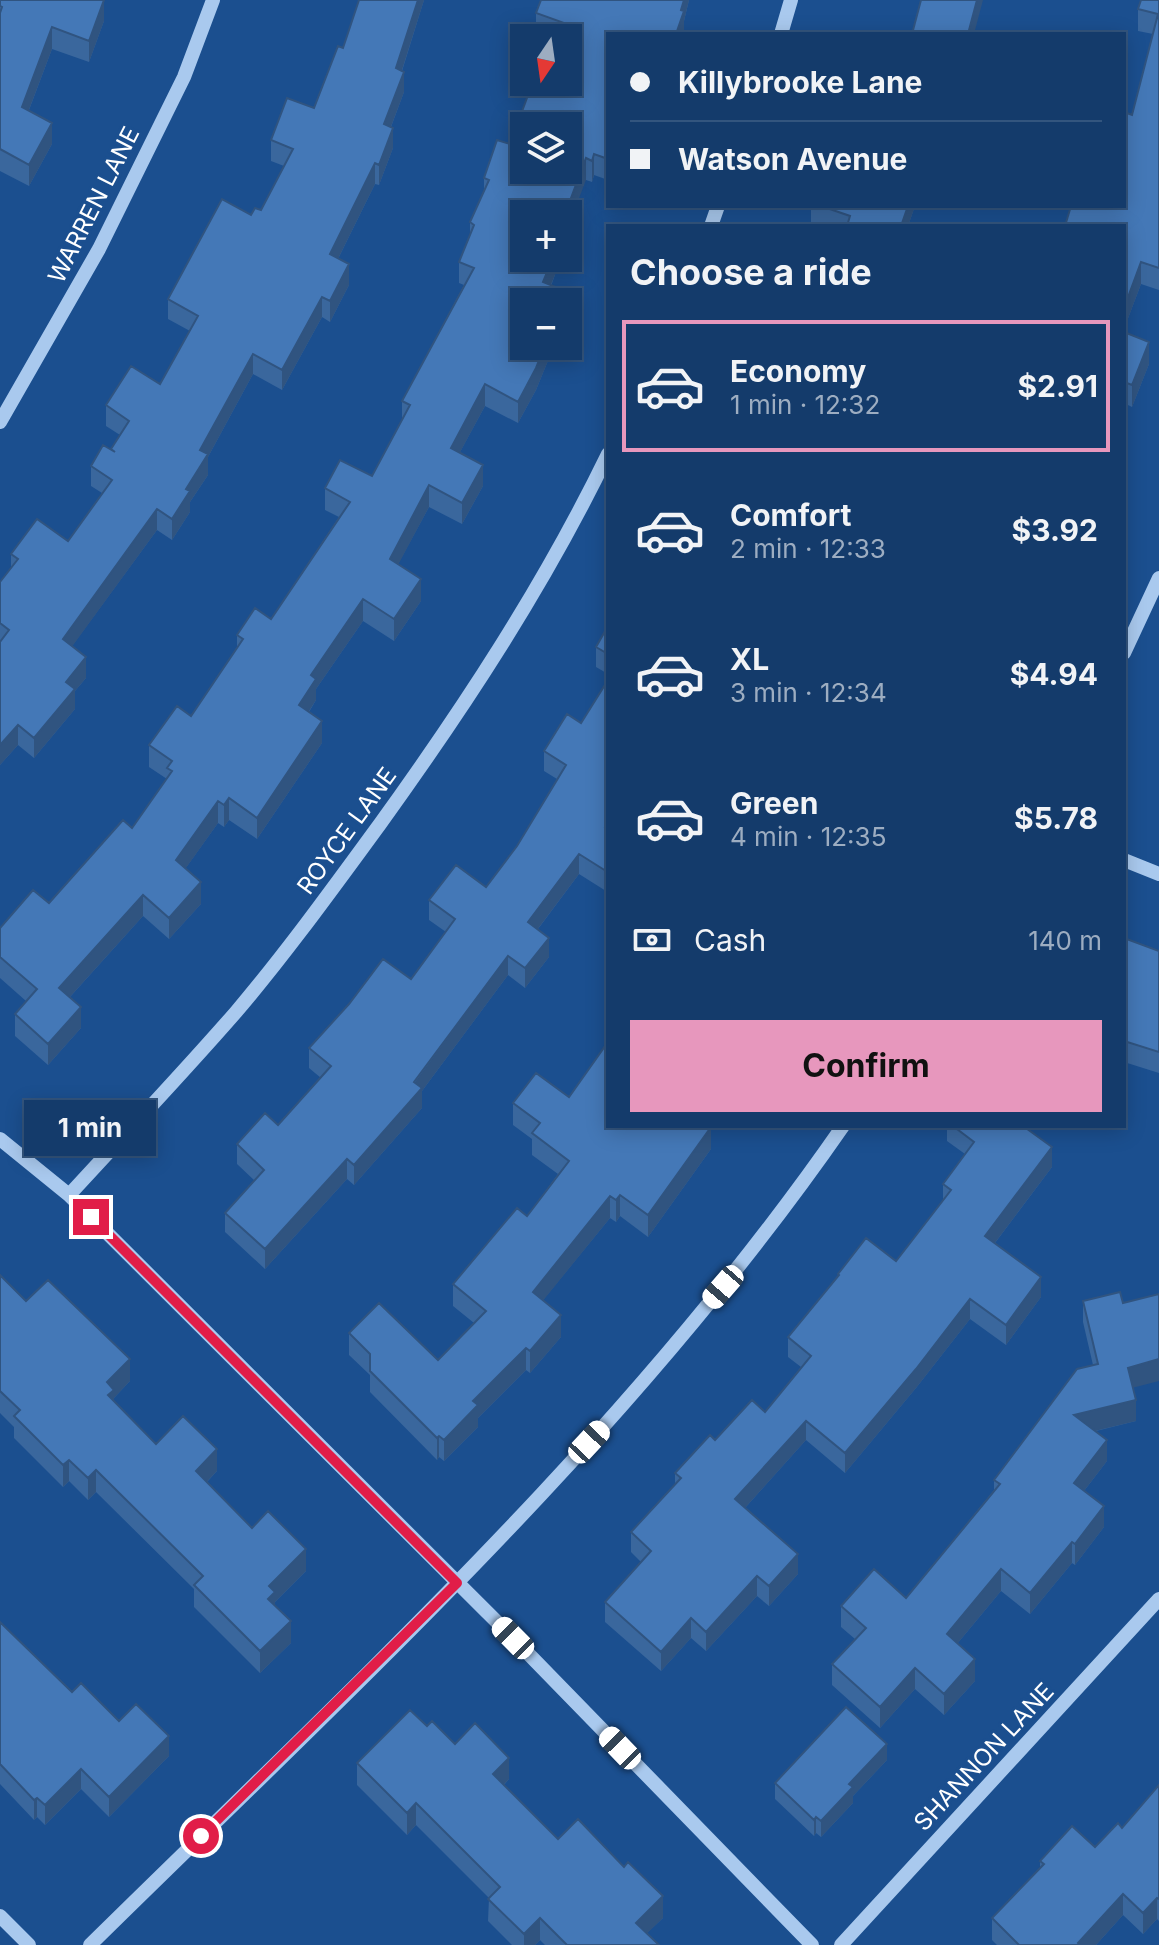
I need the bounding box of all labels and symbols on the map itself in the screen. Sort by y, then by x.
north arrow [510,24,582,96]
street label: WARREN LANE [42,122,145,288]
street label: ROYCE LANE [291,762,402,900]
callout: 1 min [25,1101,157,1157]
route end [73,1199,109,1235]
car [698,1261,748,1313]
car [564,1416,614,1468]
car [488,1613,538,1663]
street label: SHANNON LANE [908,1677,1060,1837]
car [595,1722,645,1774]
route start [183,1818,219,1854]

